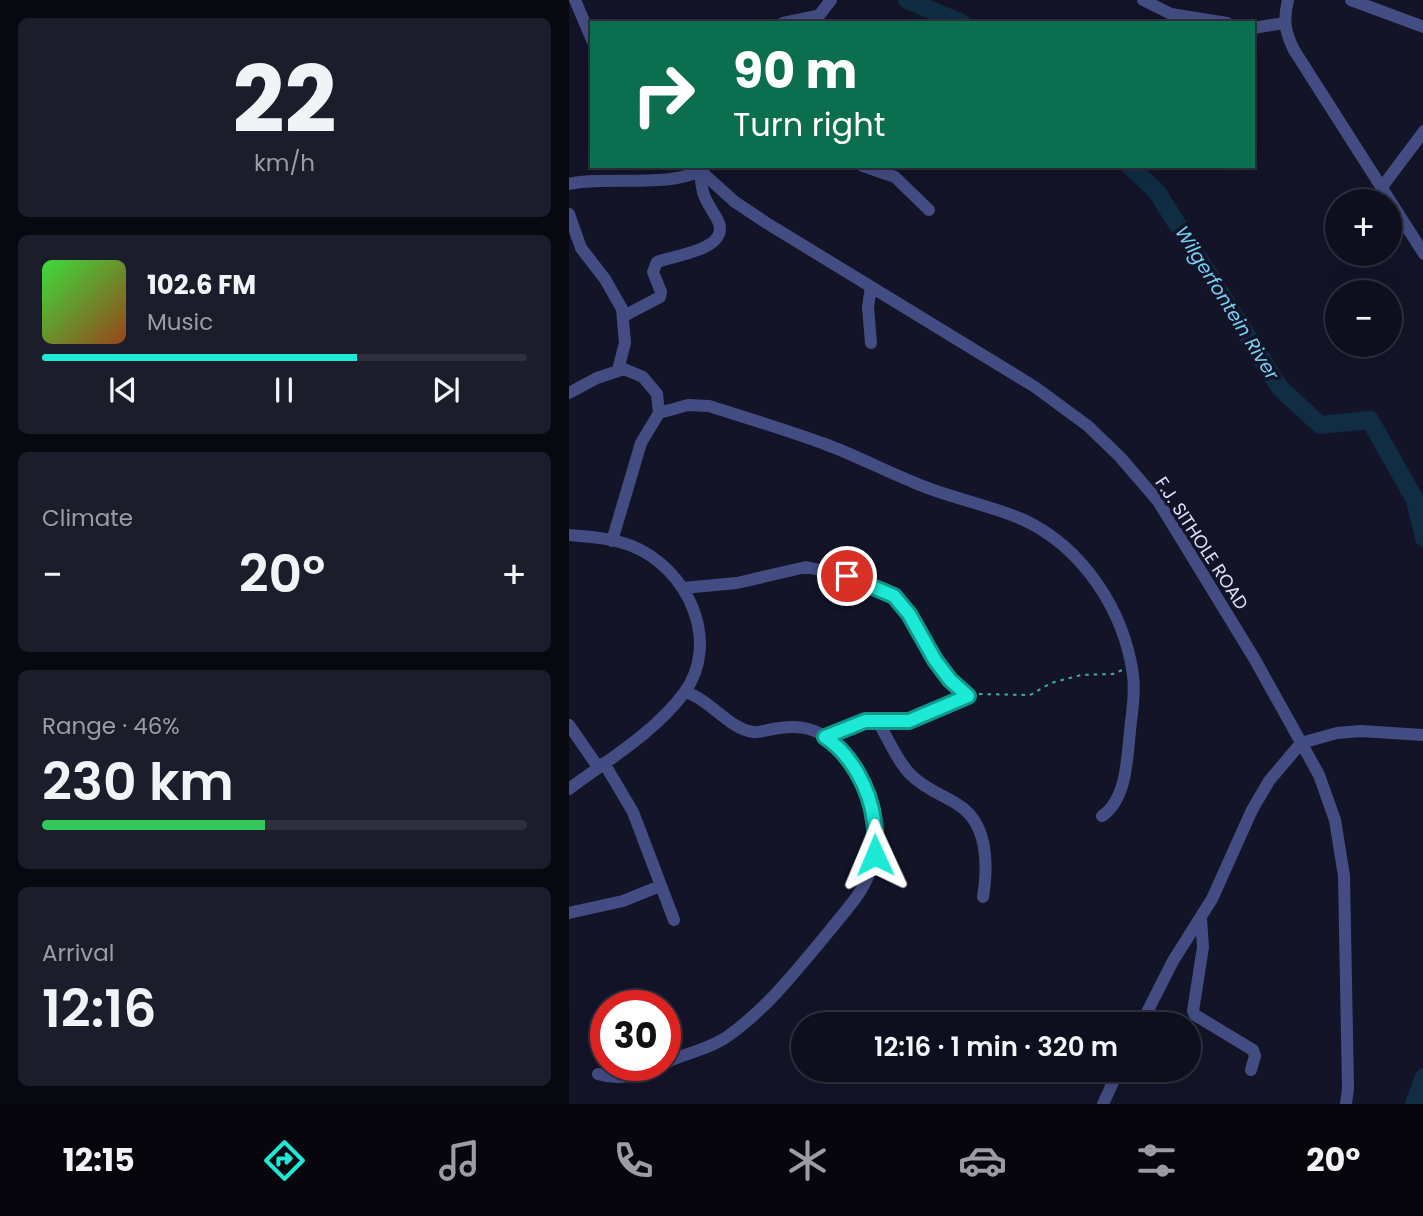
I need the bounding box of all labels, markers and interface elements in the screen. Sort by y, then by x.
text: 22 [233,36,336,164]
text: 90 m [733,37,857,105]
icon: right [618,49,709,140]
text: Turn right [733,102,885,147]
text: km/h [254,147,315,179]
map controls [1325,189,1402,357]
button: + [1325,189,1402,266]
water label: Wilgerfontein River [1169,221,1286,386]
text: 102.6 FM [147,267,256,303]
button: − [1325,280,1402,357]
text: Music [147,306,213,338]
icon: previous [104,371,142,409]
icon: pause [265,371,303,409]
icon: next [427,371,465,409]
street label: F.J. SITHOLE ROAD [1150,472,1254,614]
text: Climate [42,502,133,534]
text: 20° [239,537,325,610]
pin [817,546,877,606]
text: − [42,548,63,601]
text: + [501,548,527,601]
icon: arrive [828,557,866,595]
text: Range · 46% [42,710,180,742]
text: 230 km [42,745,234,818]
position arrow [838,818,912,892]
text: Arrival [42,937,114,969]
text: 12:16 [42,972,156,1045]
speed limit sign: 30 [590,990,681,1081]
text: 12:16 · 1 min · 320 m [874,1029,1118,1065]
icon: directions [260,1136,309,1185]
icon: music [435,1136,484,1185]
icon: phone [609,1136,658,1185]
icon: climate [783,1136,832,1185]
icon: car [958,1136,1007,1185]
icon: filters [1132,1136,1181,1185]
text: 12:15 [63,1137,135,1182]
text: 20° [1306,1137,1360,1182]

